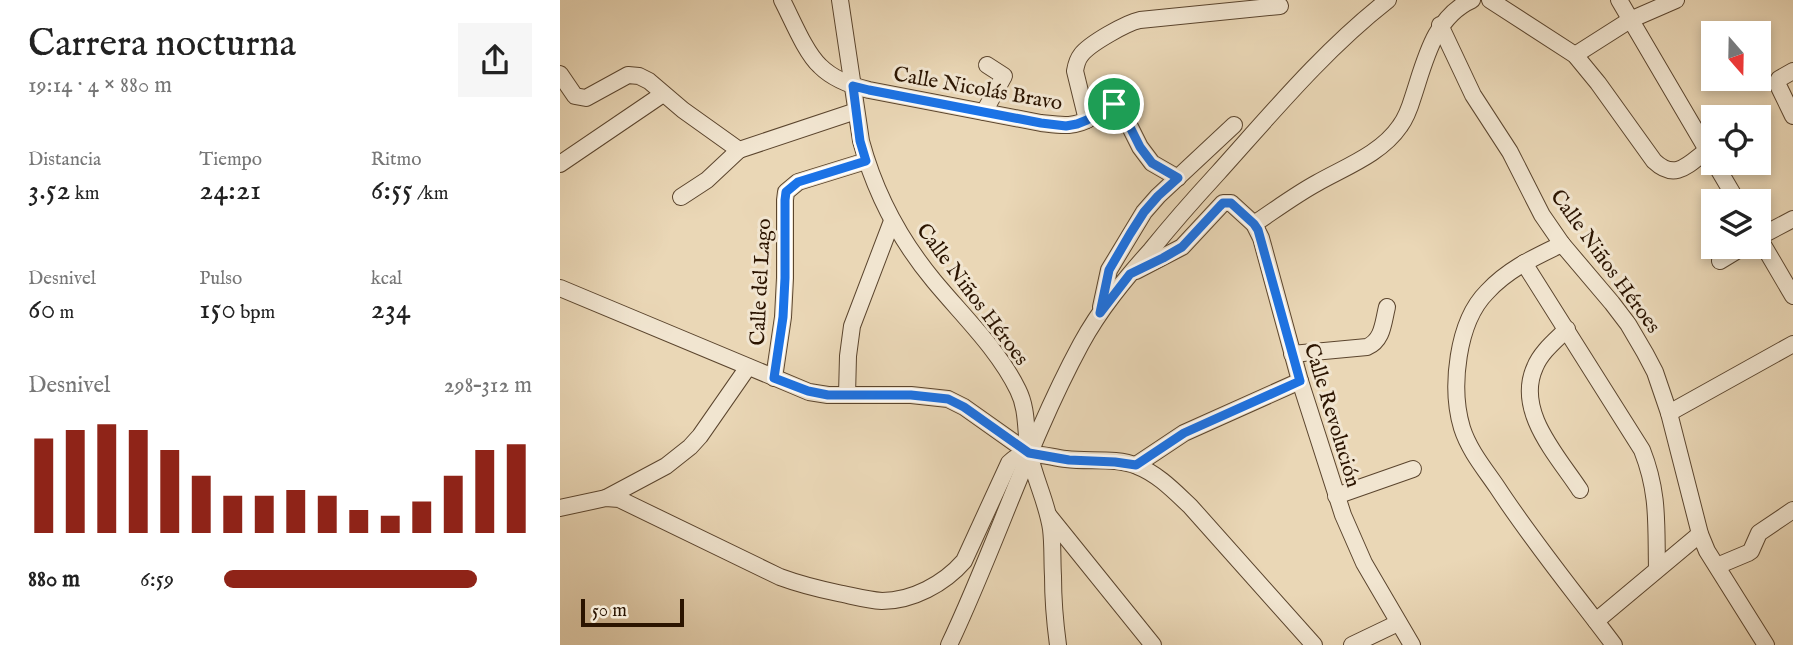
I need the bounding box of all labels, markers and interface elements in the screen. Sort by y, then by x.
text: Carrera nocturna [28,21,296,69]
north arrow [1701,21,1771,91]
map controls [1701,21,1771,259]
button: share [458,23,532,97]
street label: Calle Nicolás Bravo [891,61,1064,118]
text: 19:14 · 4 × 880 m [28,71,172,100]
pin [1084,74,1144,134]
icon: arrive [1095,85,1133,123]
button: locate [1701,105,1771,175]
text: Distancia [28,148,101,172]
text: Tiempo [199,148,262,172]
text: Ritmo [371,148,421,172]
text: 3.52 [28,172,70,210]
text: 24:21 [199,172,261,210]
text: 6:55 [371,172,413,210]
text: km [70,182,99,206]
text: /km [413,182,448,206]
street label: Calle Niños Héroes [1544,185,1666,339]
button: layers [1701,189,1771,259]
street label: Calle del Lago [745,218,778,346]
street label: Calle Niños Héroes [909,218,1034,371]
text: Desnivel [28,267,96,291]
text: Pulso [199,267,242,291]
text: kcal [371,267,402,291]
text: 60 [28,291,55,329]
text: 150 [199,291,236,329]
text: 234 [371,291,411,329]
text: m [55,301,74,325]
text: bpm [236,301,275,325]
street label: Calle Revolución [1297,340,1366,491]
text: Desnivel [28,371,110,400]
text: 298–312 m [444,371,532,400]
text: 880 m [28,565,80,594]
text: 6:59 [140,565,174,594]
scale bar [581,596,684,628]
text: 50 m [592,599,627,623]

